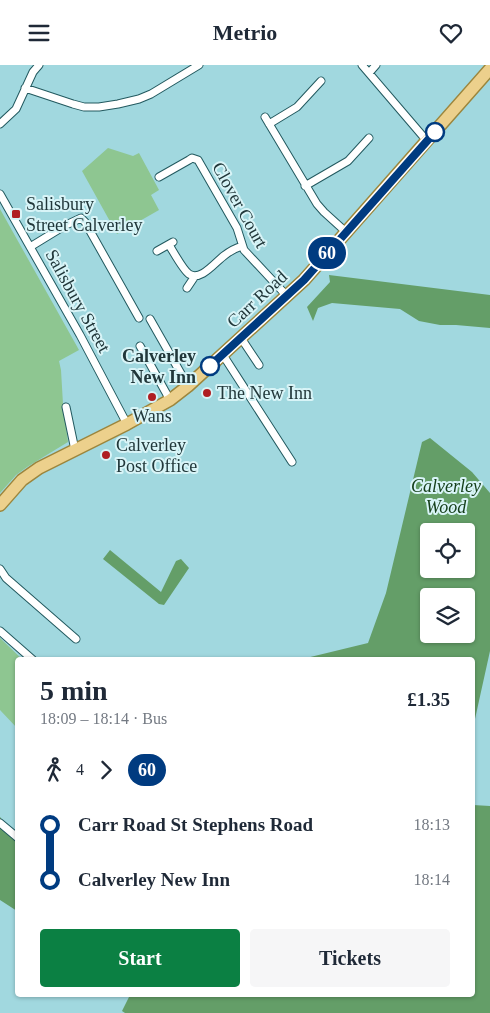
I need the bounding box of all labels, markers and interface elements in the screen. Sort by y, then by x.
icon: menu [25,19,53,47]
icon: heart [437,19,465,47]
text: Metrio [213,20,277,45]
unlabelled marker [425,122,445,142]
street label: Clover Court [208,159,272,251]
place label: Salisbury Street Calverley [26,194,142,235]
marker: Salisbury Street Calverley [10,208,22,220]
line badge: 60 [304,237,350,269]
text: 60 [318,243,336,263]
street label: Salisbury Street [41,246,115,356]
street label: Carr Road [223,266,291,332]
place label: Calverley New Inn [122,346,196,387]
marker: Calverley New Inn [200,356,220,376]
place label: The New Inn [217,383,312,403]
marker: The New Inn [201,387,213,399]
marker: Wans [146,391,158,403]
place label: Wans [132,406,172,426]
place label: Calverley Post Office [116,435,197,476]
marker: Calverley Post Office [100,449,112,461]
park label: Calverley Wood [411,476,481,517]
map controls [420,523,475,643]
button: locate [420,523,475,578]
button: layers [420,588,475,643]
text: 5 min [40,675,108,706]
text: £1.35 [407,689,450,710]
text: 18:09 – 18:14 · Bus [40,710,167,727]
icon: walk [40,756,68,784]
icon: forward [92,756,120,784]
text: 60 [138,760,156,780]
text: 4 [76,761,84,778]
text: Carr Road St Stephens Road [78,814,313,835]
text: 18:13 [414,816,450,833]
text: Calverley New Inn [78,869,230,890]
text: 18:14 [414,871,450,888]
button: Start [40,929,240,987]
button: Tickets [250,929,450,987]

